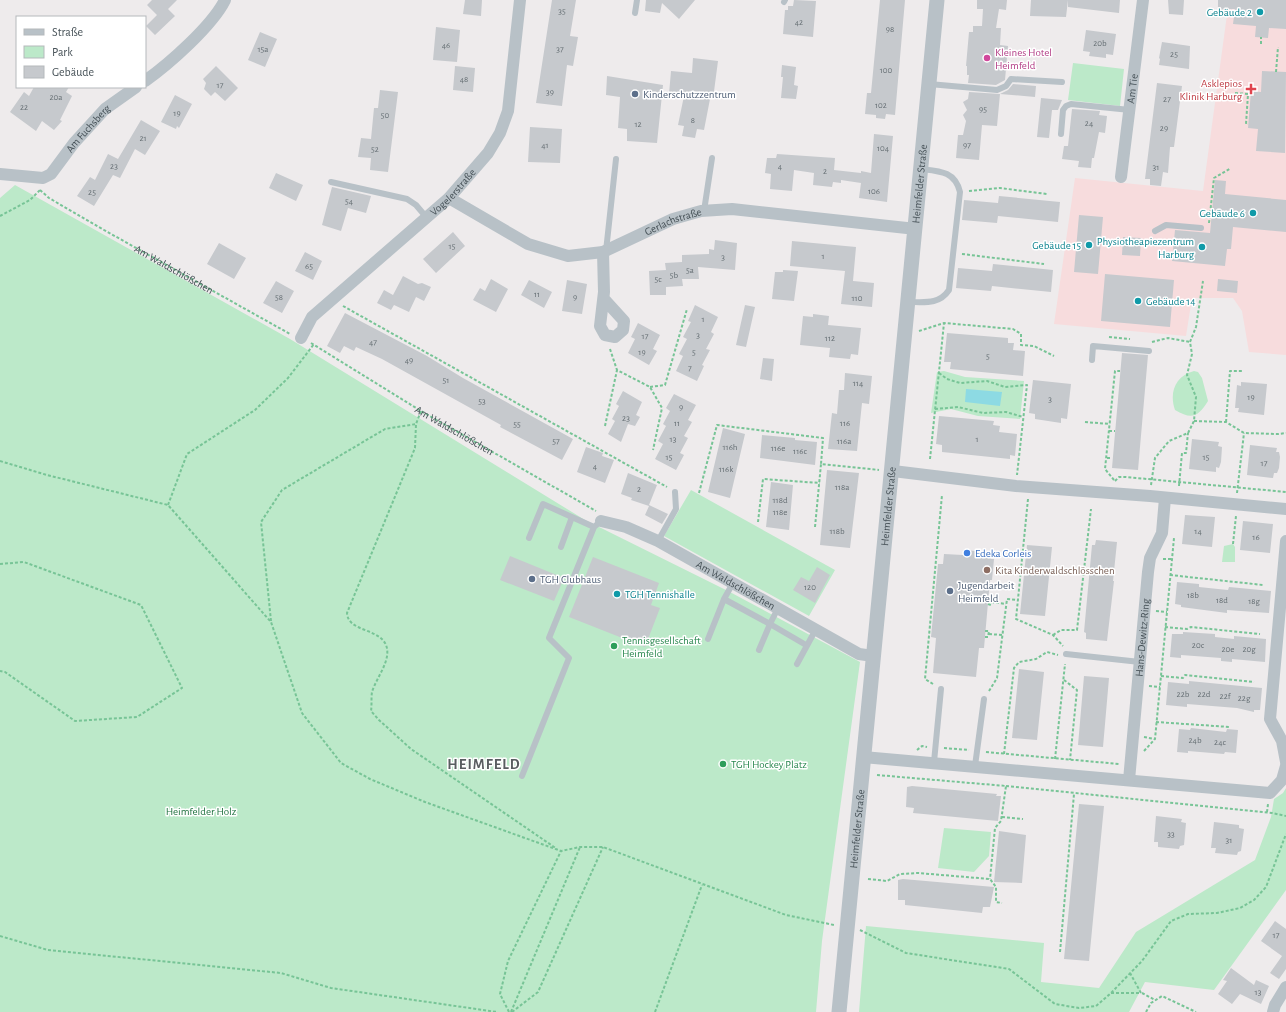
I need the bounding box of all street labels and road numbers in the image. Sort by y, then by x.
street label: Am Tie [1125,73,1140,104]
street label: Am Fuchsberg [64,102,113,155]
street label: Heimfelder Straße [910,144,929,224]
street label: Vogelerstraße [428,167,478,218]
street label: Gerlachstraße [643,206,703,238]
street label: Am Waldschlößchen [133,243,215,296]
street label: Am Waldschlößchen [413,404,496,457]
street label: Heimfelder Straße [879,466,898,546]
street label: Am Waldschlößchen [694,559,777,612]
street label: Hans-Dewitz-Ring [1133,597,1152,677]
street label: Heimfelder Straße [848,789,867,869]

